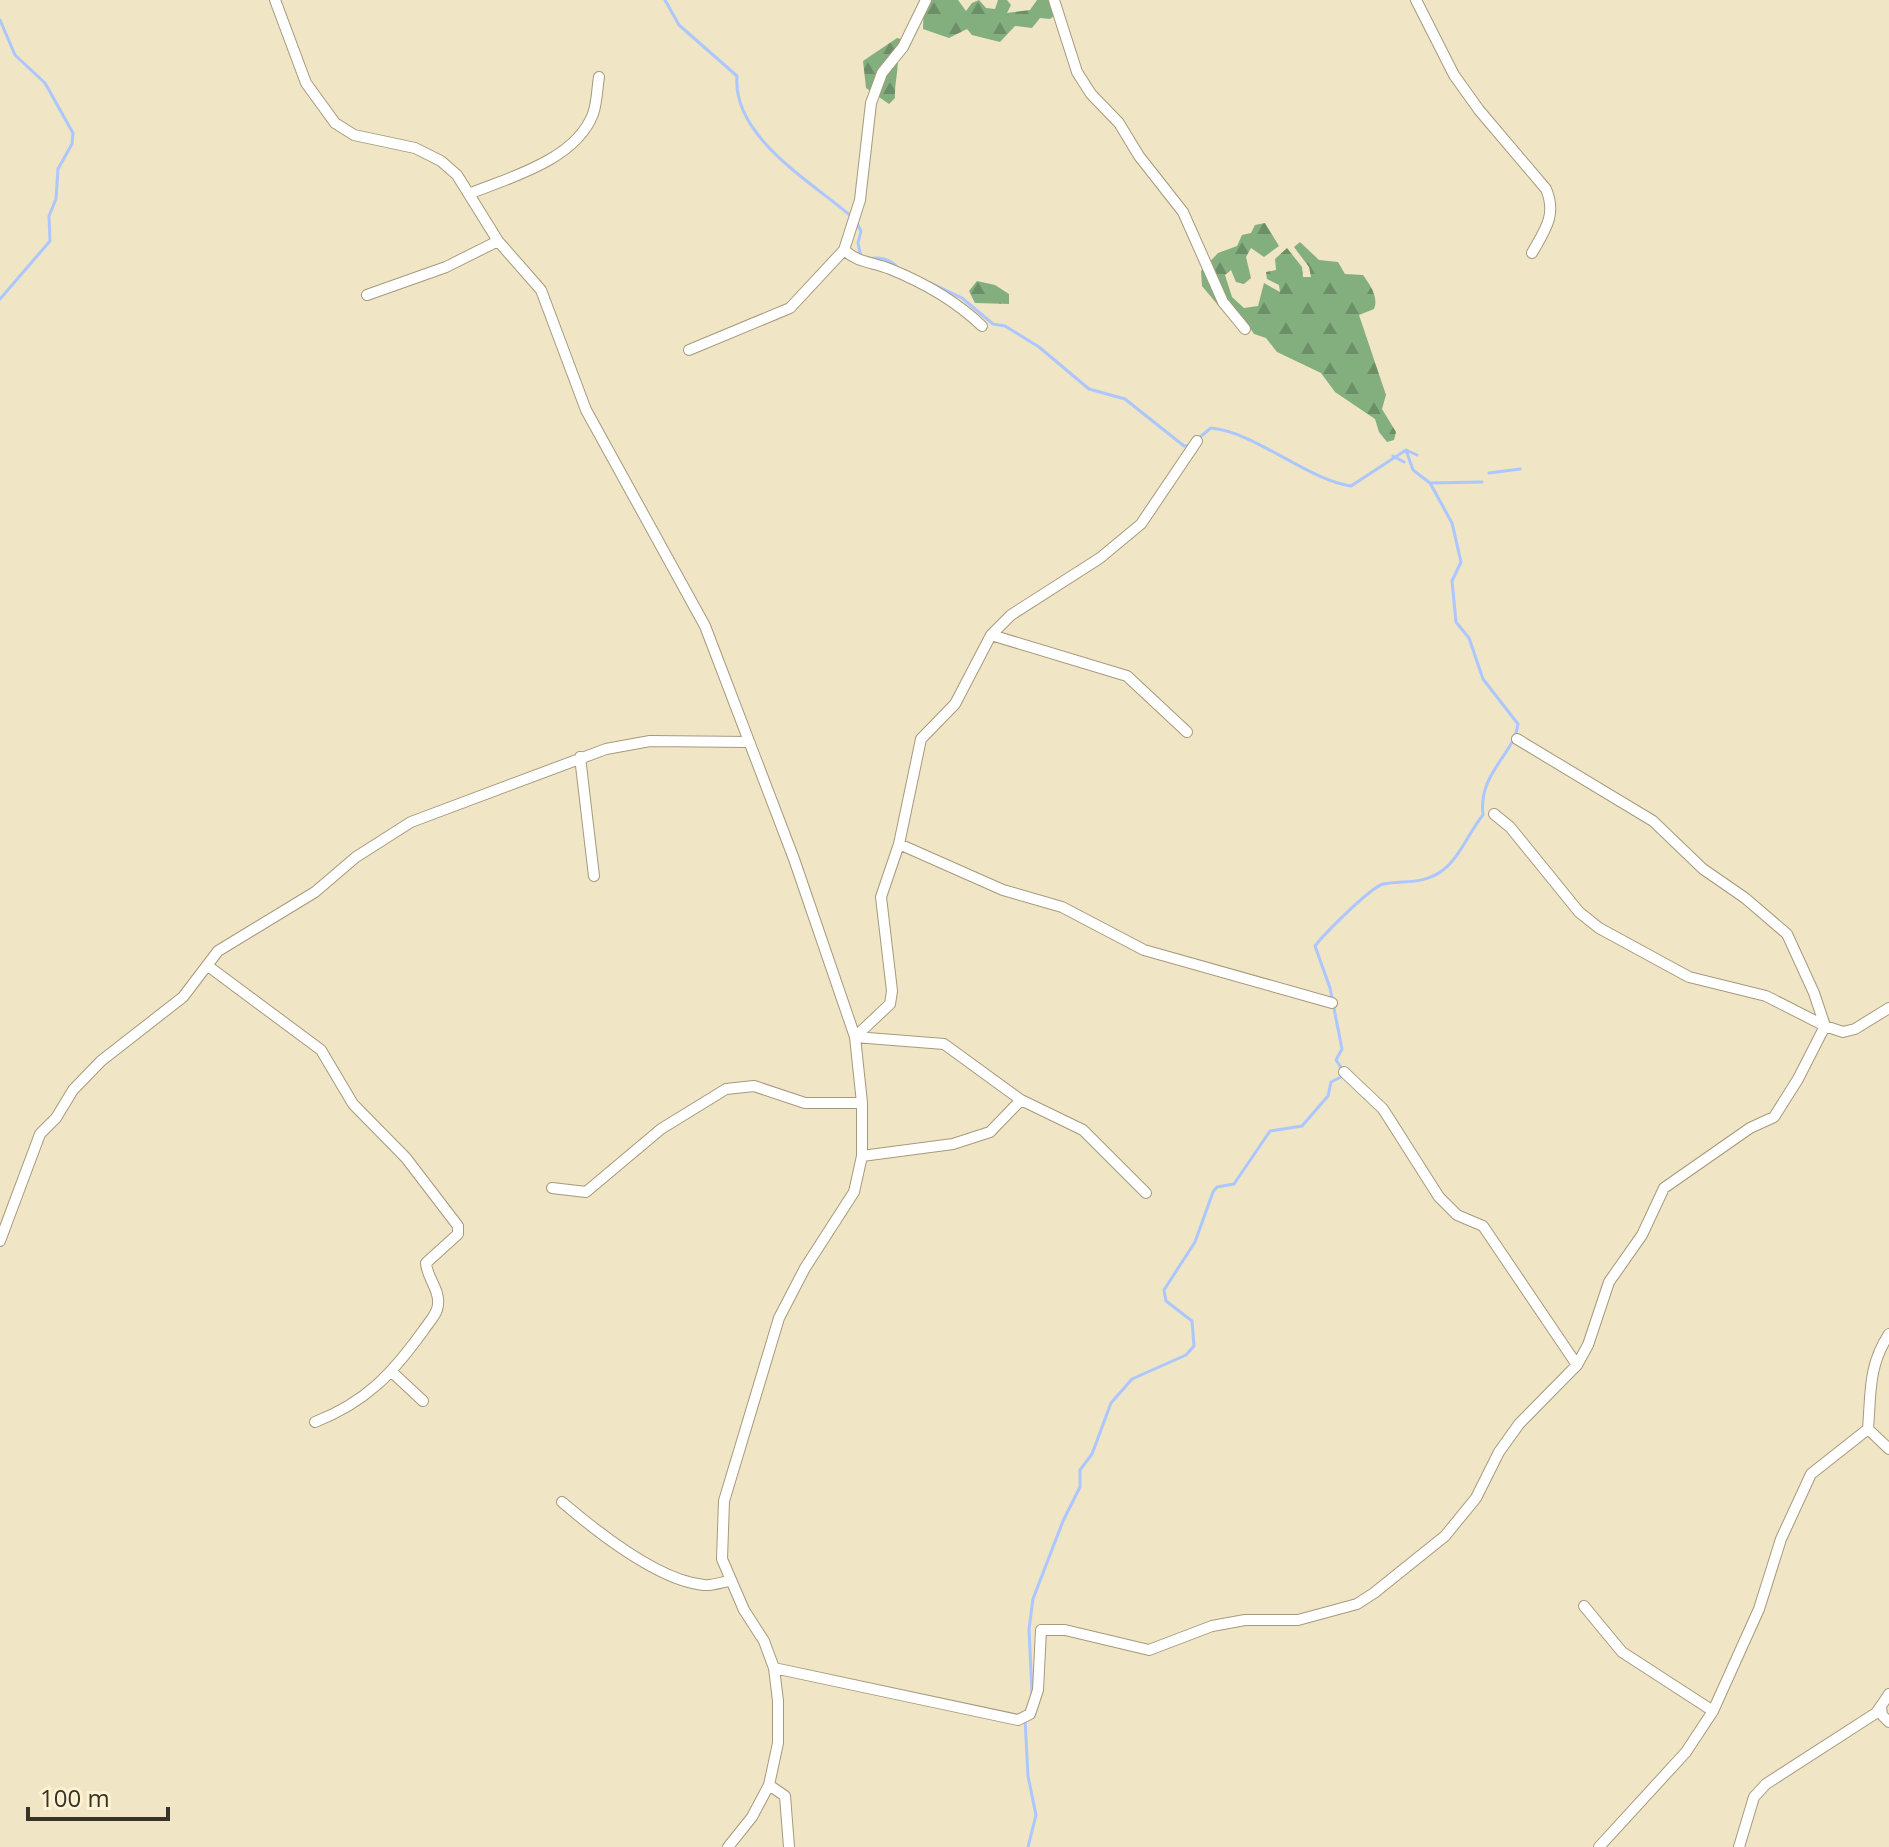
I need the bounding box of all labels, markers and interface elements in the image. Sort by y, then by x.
scale bar [28,1771,168,1821]
text: 100 m [40,1781,110,1814]

